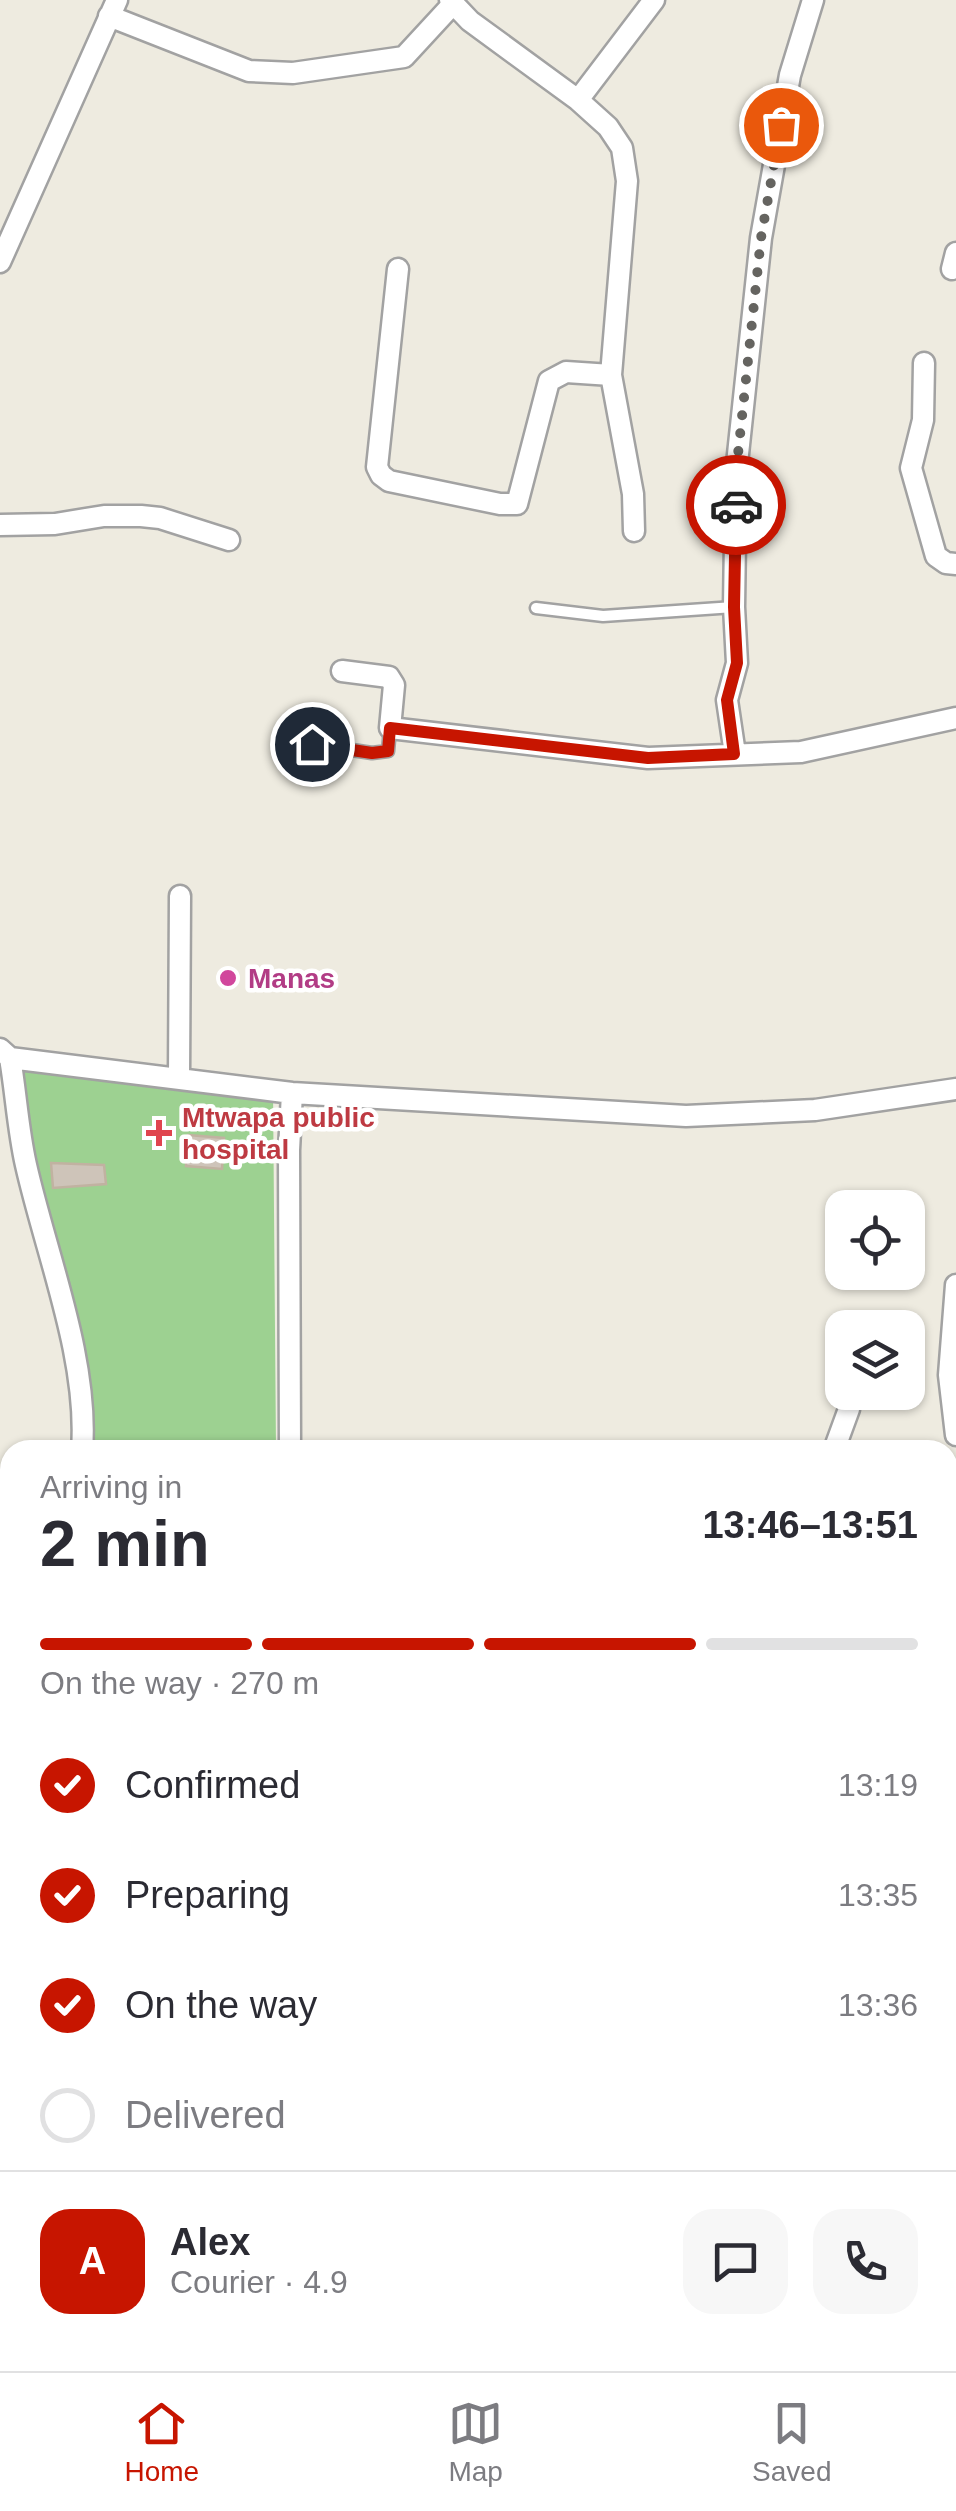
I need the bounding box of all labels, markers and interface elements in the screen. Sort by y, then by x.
pin [739,83,824,168]
icon: bag [754,98,809,153]
courier [686,455,786,555]
icon: car [709,478,764,533]
pin [270,702,355,787]
icon: home [285,717,340,772]
place label: Manas [248,963,335,994]
marker: Manas [217,967,239,989]
place label: Mtwapa public hospital [182,1102,375,1165]
marker: Mtwapa public hospital [146,1120,172,1146]
map controls [825,1190,925,1410]
button: locate [825,1190,925,1290]
button: layers [825,1310,925,1410]
text: Arriving in [40,1469,182,1505]
text: 13:46–13:51 [702,1504,918,1546]
text: 2 min [40,1507,210,1580]
text: On the way · 270 m [40,1665,319,1701]
icon: check [40,1758,95,1813]
text: Confirmed [125,1764,300,1806]
text: 13:19 [838,1767,918,1803]
icon: check [40,1868,95,1923]
text: Preparing [125,1874,290,1916]
text: 13:35 [838,1877,918,1913]
icon: check [40,1978,95,2033]
text: On the way [125,1984,317,2026]
text: 13:36 [838,1987,918,2023]
text: Delivered [125,2094,286,2136]
button: chat [683,2209,788,2314]
button: phone [813,2209,918,2314]
text: Alex [170,2221,250,2263]
text: A [79,2240,106,2282]
text: Courier · 4.9 [170,2264,348,2300]
tab: Home [124,2396,199,2488]
tab: Map [448,2396,503,2488]
tab: Saved [752,2396,831,2488]

